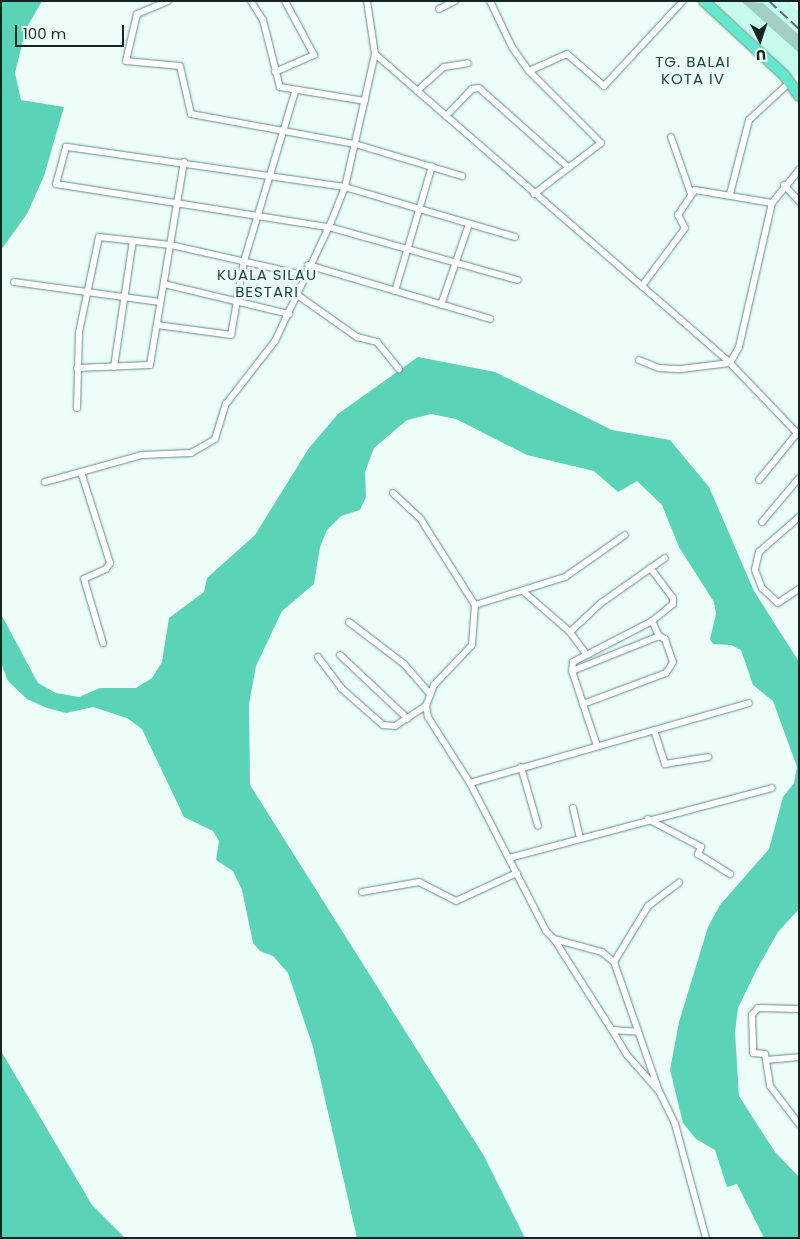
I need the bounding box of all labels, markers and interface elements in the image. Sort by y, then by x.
scale bar [18,15,126,47]
north arrow [735,15,785,65]
text: 100 m [23,23,66,44]
text: U [755,45,767,65]
district label: TG. BALAI KOTA IV [654,52,732,87]
district label: KUALA SILAU BESTARI [216,265,318,300]

